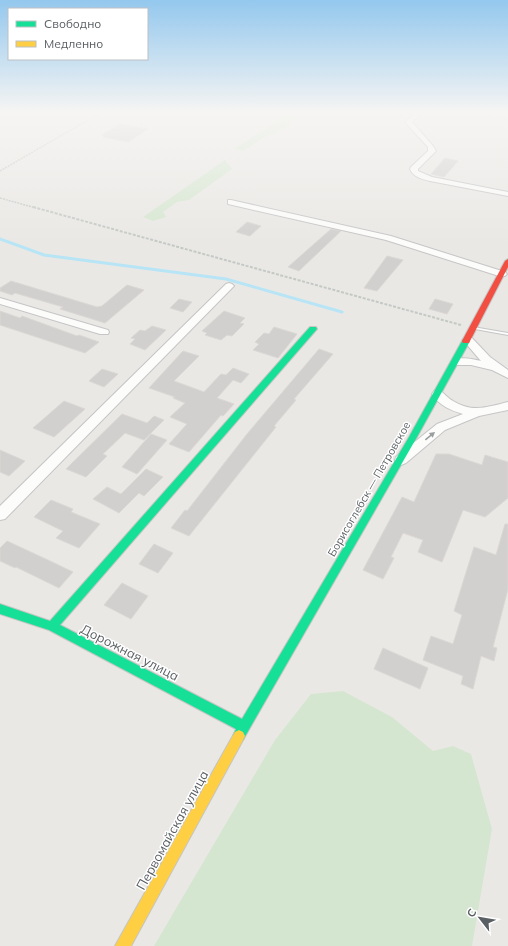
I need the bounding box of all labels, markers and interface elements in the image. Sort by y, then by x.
legend [8,8,148,60]
text: Свободно [44,16,101,31]
text: Медленно [44,36,103,51]
street label: Борисоглебск — Петровское [325,419,413,559]
one-way arrow [425,432,435,441]
street label: Дорожная улица [78,620,182,684]
street label: Первомайская улица [132,767,212,893]
north arrow [460,898,500,938]
text: С [463,906,480,920]

